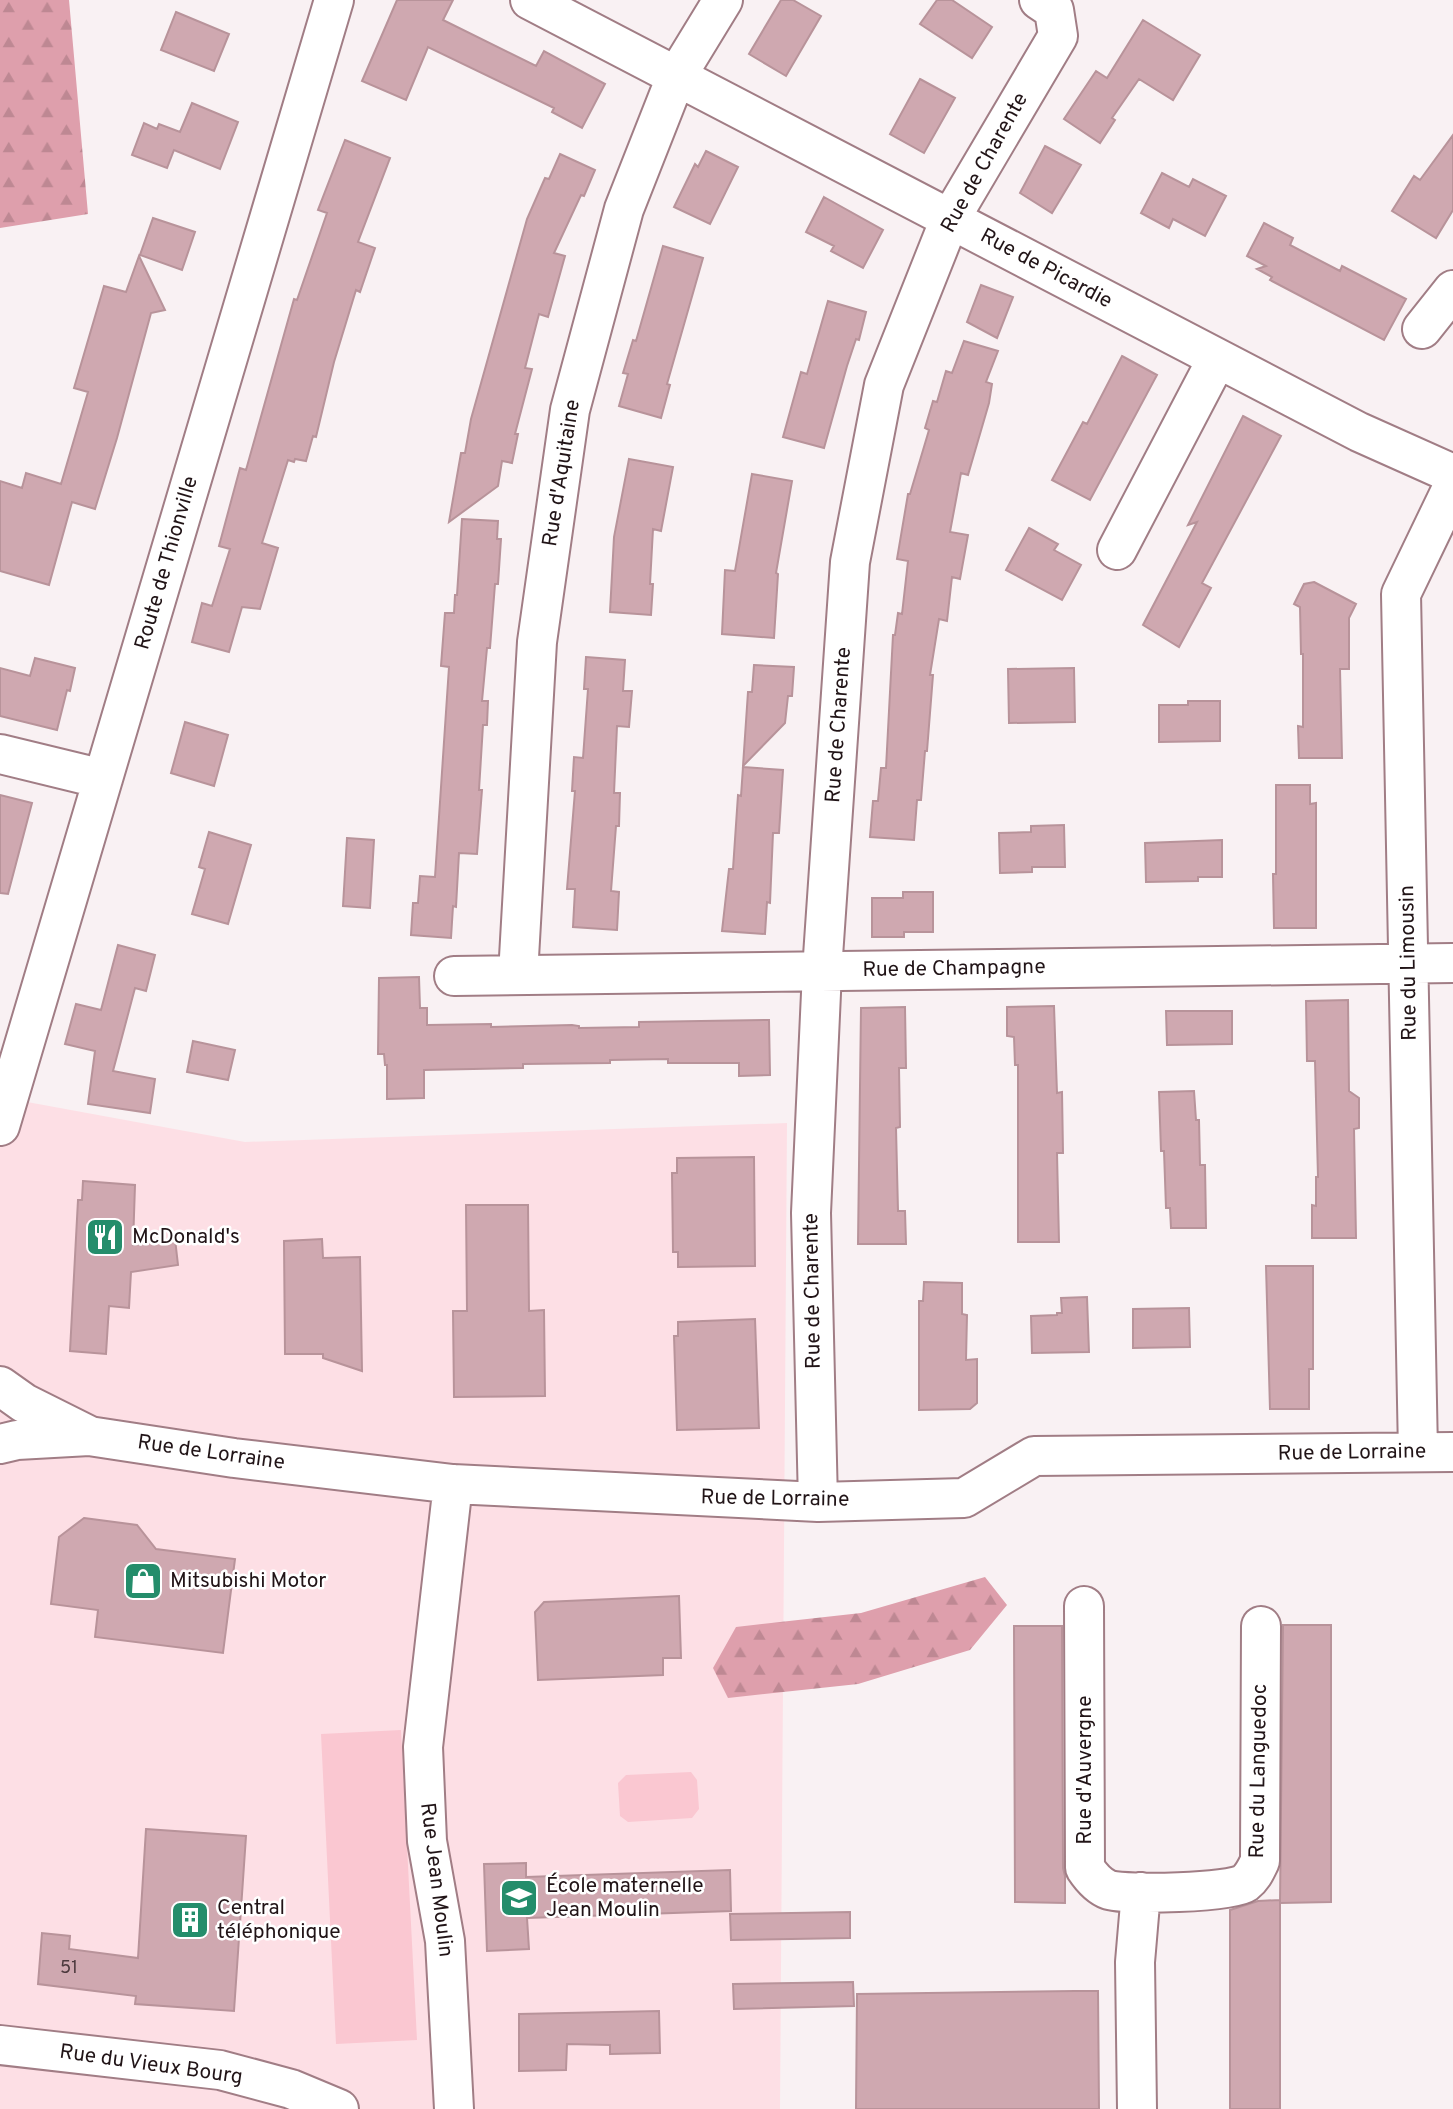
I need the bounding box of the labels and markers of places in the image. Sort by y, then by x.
restaurant icon: McDonald's [84,1216,126,1258]
place label: McDonald's [132,1224,240,1251]
shop icon: Mitsubishi Motor [122,1560,164,1602]
place label: Mitsubishi Motor [170,1568,326,1595]
place label: École maternelle Jean Moulin [546,1872,704,1924]
school or university icon: École maternelle Jean Moulin [498,1877,540,1919]
place label: Central téléphonique [217,1895,340,1946]
building icon: Central téléphonique [169,1899,211,1941]

